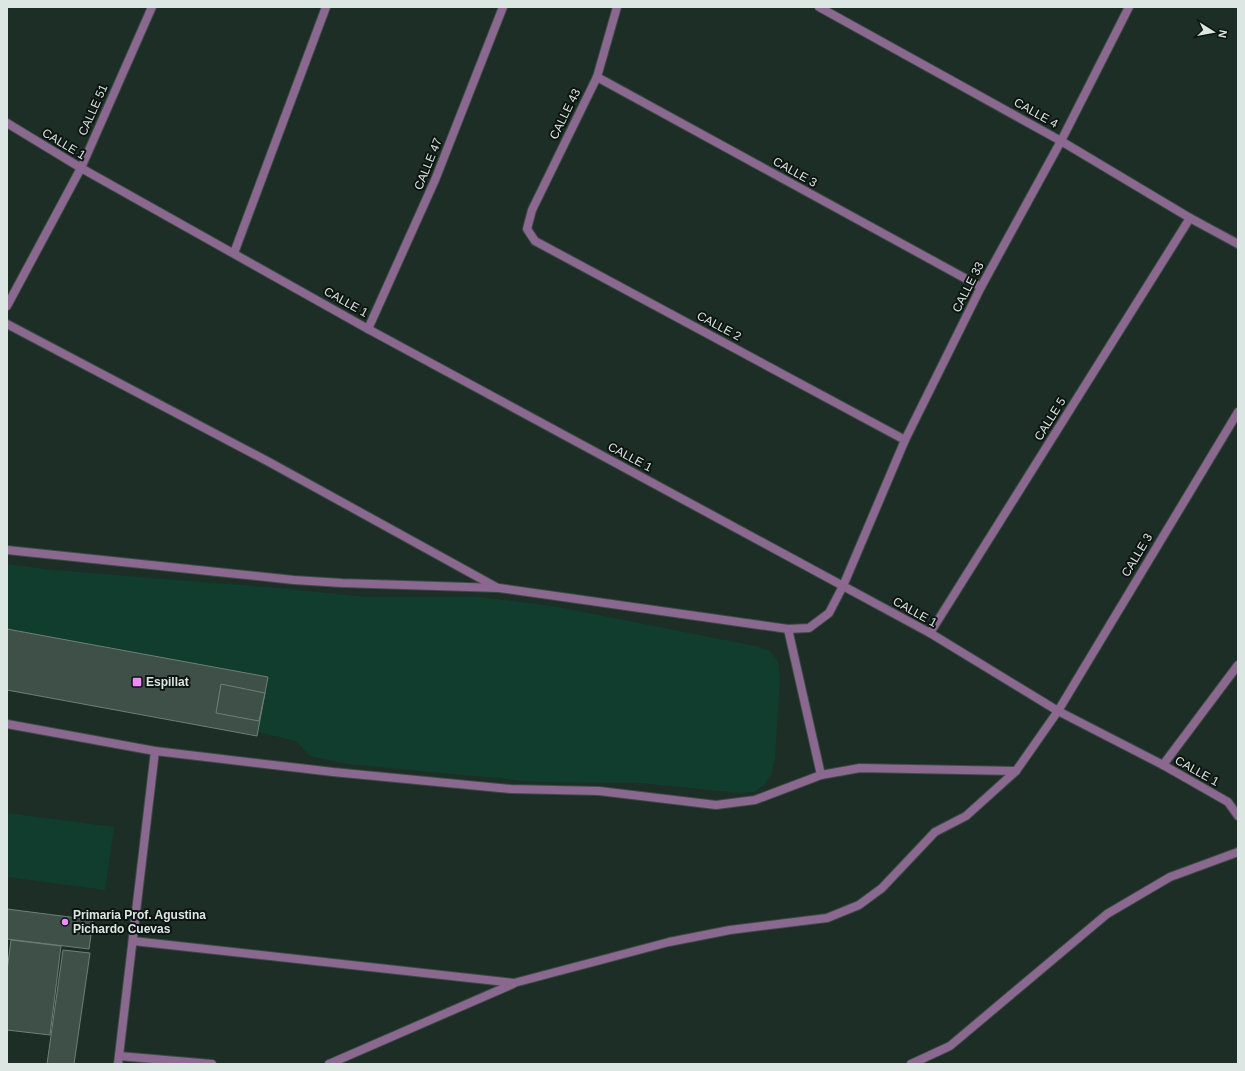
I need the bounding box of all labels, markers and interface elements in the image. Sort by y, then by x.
north arrow [1193,12,1233,52]
text: N [1216,29,1229,39]
street label: CALLE 51 [75,82,111,138]
street label: CALLE 43 [547,86,583,142]
street label: CALLE 4 [1012,95,1061,131]
street label: CALLE 1 [40,126,88,163]
street label: CALLE 47 [411,136,445,192]
street label: CALLE 3 [771,154,820,190]
street label: CALLE 33 [949,259,987,315]
street label: CALLE 1 [322,284,371,320]
street label: CALLE 2 [695,309,744,344]
street label: CALLE 5 [1031,395,1069,443]
street label: CALLE 1 [606,440,655,475]
street label: CALLE 3 [1119,531,1156,579]
street label: CALLE 1 [891,594,940,630]
place label: Espillat [146,675,189,689]
marker: Espillat [131,676,143,688]
street label: CALLE 1 [1173,753,1222,789]
place label: Primaria Prof. Agustina Pichardo Cuevas [73,908,206,936]
marker: Primaria Prof. Agustina Pichardo Cuevas [60,917,70,927]

